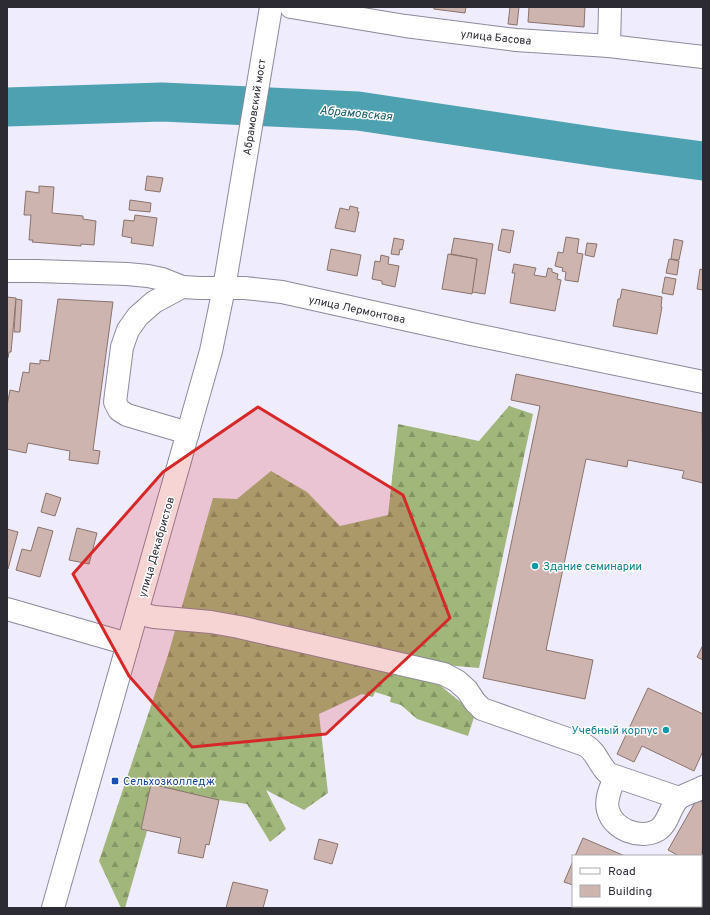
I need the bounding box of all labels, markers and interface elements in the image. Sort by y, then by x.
street label: улица Басова [460,27,532,49]
street label: Абрамовский мост [240,58,270,156]
water label: Абрамовская [319,103,394,125]
street label: улица Лермонтова [307,293,407,327]
street label: улица Декабристов [136,495,178,599]
place label: Здание семинарии [543,560,642,574]
marker: Здание семинарии [530,561,540,571]
place label: Учебный корпус [571,724,658,738]
marker: Учебный корпус [661,725,671,735]
place label: Сельхозколледж [123,775,215,789]
marker: Сельхозколледж [110,776,120,786]
legend [572,855,702,907]
text: Road [608,864,636,880]
text: Building [608,884,652,900]

